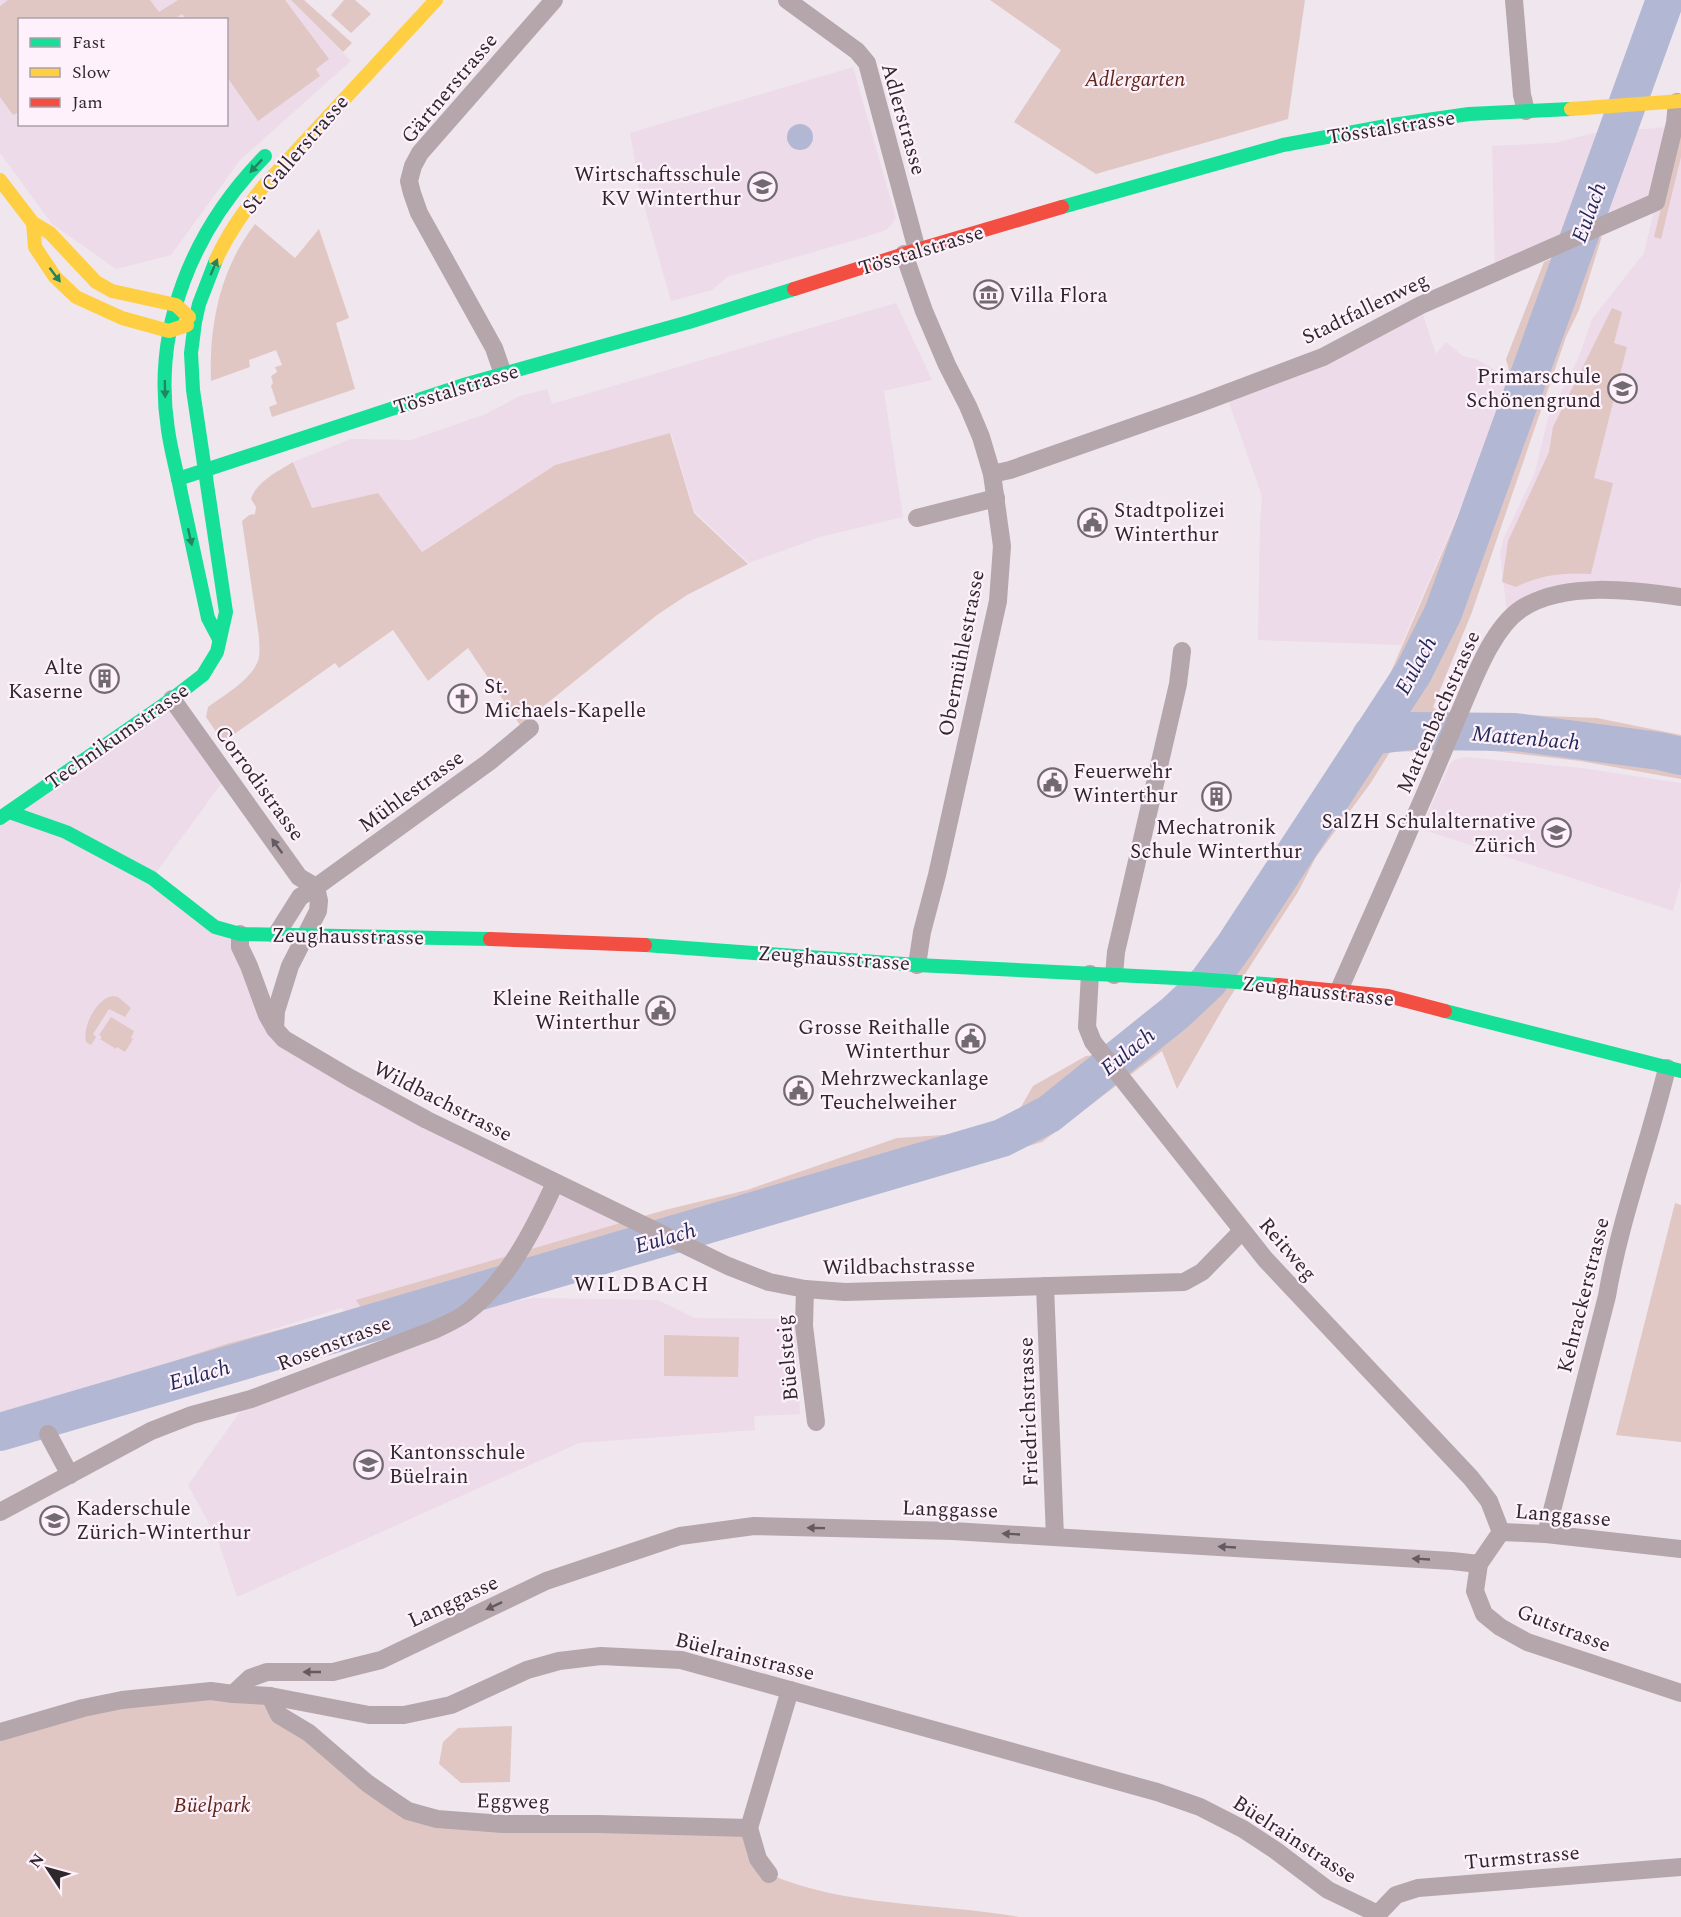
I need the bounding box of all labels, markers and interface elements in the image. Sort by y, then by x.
legend [18,18,228,126]
street label: Gärtnerstrasse [394,26,506,151]
text: Fast [72,29,105,56]
text: Slow [72,59,111,86]
street label: Adlerstrasse [872,60,934,179]
park label: Adlergarten [1084,64,1185,96]
street label: St. Gallerstrasse [235,88,357,222]
text: Jam [72,89,103,116]
street label: Tösstalstrasse [1325,102,1458,154]
one-way arrow [249,158,263,172]
place label: Wirtschaftsschule KV Winterthur [574,159,741,215]
school or university icon: Wirtschaftsschule KV Winterthur [746,170,778,202]
water label: Eulach [1563,178,1616,247]
street label: Tösstalstrasse [855,217,988,285]
one-way arrow [209,258,219,276]
street label: Stadtfallenweg [1297,264,1434,353]
one-way arrow [48,268,60,283]
museum icon: Villa Flora [972,279,1004,311]
place label: Villa Flora [1009,280,1109,312]
street label: Tösstalstrasse [390,356,523,424]
place label: Primarschule Schönengrund [1466,361,1601,417]
school or university icon: Primarschule Schönengrund [1606,372,1638,404]
one-way arrow [160,380,170,399]
place label: Stadtpolizei Winterthur [1114,495,1225,551]
public building icon: Stadtpolizei Winterthur [1077,506,1109,538]
one-way arrow [185,528,195,546]
street label: Obermühlestrasse [930,567,994,739]
street label: Mattenbachstrasse [1389,626,1489,799]
water label: Eulach [1387,630,1446,701]
place label: Alte Kaserne [8,652,83,708]
building icon: Alte Kaserne [88,663,120,695]
place label: St. Michaels-Kapelle [484,671,646,727]
street label: Technikumstrasse [39,675,196,798]
church icon: St. Michaels-Kapelle [447,682,479,714]
water label: Mattenbach [1470,717,1581,760]
street label: Corrodistrasse [206,719,312,848]
street label: Mühlestrasse [352,742,471,841]
place label: Feuerwehr Winterthur [1073,756,1178,812]
public building icon: Feuerwehr Winterthur [1036,767,1068,799]
building icon: Mechatronik Schule Winterthur [1200,780,1232,812]
place label: SalZH Schulalternative Zürich [1322,806,1536,862]
place label: Mechatronik Schule Winterthur [1130,812,1302,868]
school or university icon: SalZH Schulalternative Zürich [1541,817,1573,849]
one-way arrow [271,838,283,854]
street label: Zeughausstrasse [271,920,425,954]
street label: Zeughausstrasse [757,938,911,980]
street label: Zeughausstrasse [1240,968,1396,1016]
place label: Kleine Reithalle Winterthur [492,983,640,1039]
public building icon: Kleine Reithalle Winterthur [645,994,677,1026]
place label: Grosse Reithalle Winterthur [798,1012,950,1068]
water label: Eulach [1093,1020,1163,1085]
public building icon: Grosse Reithalle Winterthur [955,1023,987,1055]
street label: Wildbachstrasse [367,1053,518,1151]
place label: Mehrzweckanlage Teuchelweiher [820,1063,989,1119]
public building icon: Mehrzweckanlage Teuchelweiher [783,1074,815,1106]
street label: Reitweg [1250,1211,1324,1289]
water label: Eulach [631,1214,700,1263]
street label: Kehrackerstrasse [1549,1214,1619,1376]
street label: Wildbachstrasse [822,1250,976,1284]
district label: WILDBACH [574,1268,710,1301]
street label: Rosenstrasse [273,1307,396,1380]
street label: Büelsteig [768,1313,808,1402]
street label: Friedrichstrasse [1010,1337,1048,1487]
water label: Eulach [165,1351,234,1400]
place label: Kantonsschule Büelrain [389,1437,526,1493]
school or university icon: Kantonsschule Büelrain [352,1448,384,1480]
street label: Langgasse [901,1492,999,1528]
place label: Kaderschule Zürich-Winterthur [76,1493,251,1549]
street label: Langgasse [1514,1496,1612,1536]
school or university icon: Kaderschule Zürich-Winterthur [39,1504,71,1536]
one-way arrow [807,1523,826,1532]
one-way arrow [1001,1530,1020,1539]
one-way arrow [1217,1543,1236,1552]
one-way arrow [1412,1554,1431,1563]
street label: Langgasse [403,1567,504,1637]
street label: Gutstrasse [1512,1596,1615,1662]
one-way arrow [485,1602,502,1611]
street label: Büelrainstrasse [672,1624,818,1690]
one-way arrow [303,1667,322,1677]
street label: Eggweg [476,1785,550,1819]
street label: Büelrainstrasse [1226,1787,1363,1892]
park label: Büelpark [174,1790,251,1822]
street label: Turmstrasse [1463,1837,1581,1879]
north arrow [18,1839,78,1899]
text: N [23,1848,50,1873]

